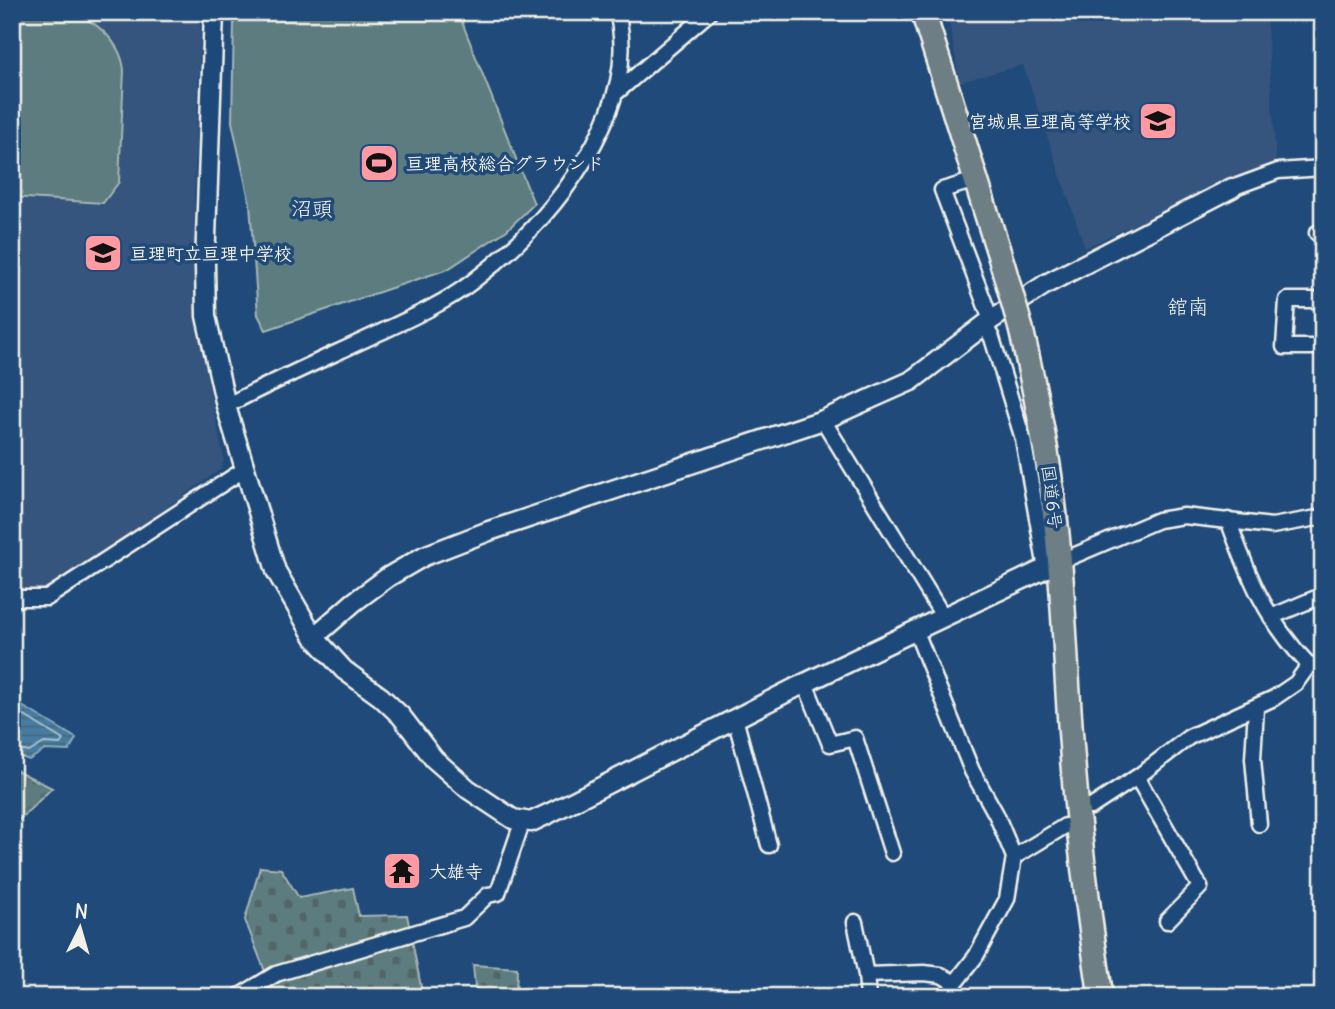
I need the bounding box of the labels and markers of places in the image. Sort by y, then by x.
school or university icon: 宮城県亘理高等学校 [1137,100,1179,142]
place label: 宮城県亘理高等学校 [969,110,1131,133]
sports icon: 亘理高校総合グラウンド [358,142,400,184]
place label: 亘理高校総合グラウンド [406,152,604,175]
school or university icon: 亘理町立亘理中学校 [82,232,124,274]
place label: 亘理町立亘理中学校 [130,242,292,265]
temple icon: 大雄寺 [381,850,423,892]
place label: 大雄寺 [429,860,483,883]

